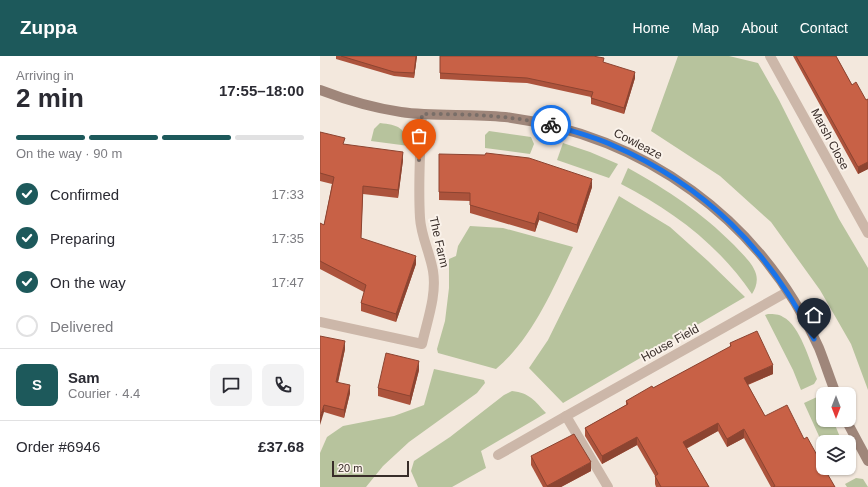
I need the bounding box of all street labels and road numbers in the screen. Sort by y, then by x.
street label: Marsh Close [808,106,852,172]
street label: Cowleaze [611,126,665,162]
street label: The Farm [426,215,452,269]
street label: House Field [639,321,701,365]

